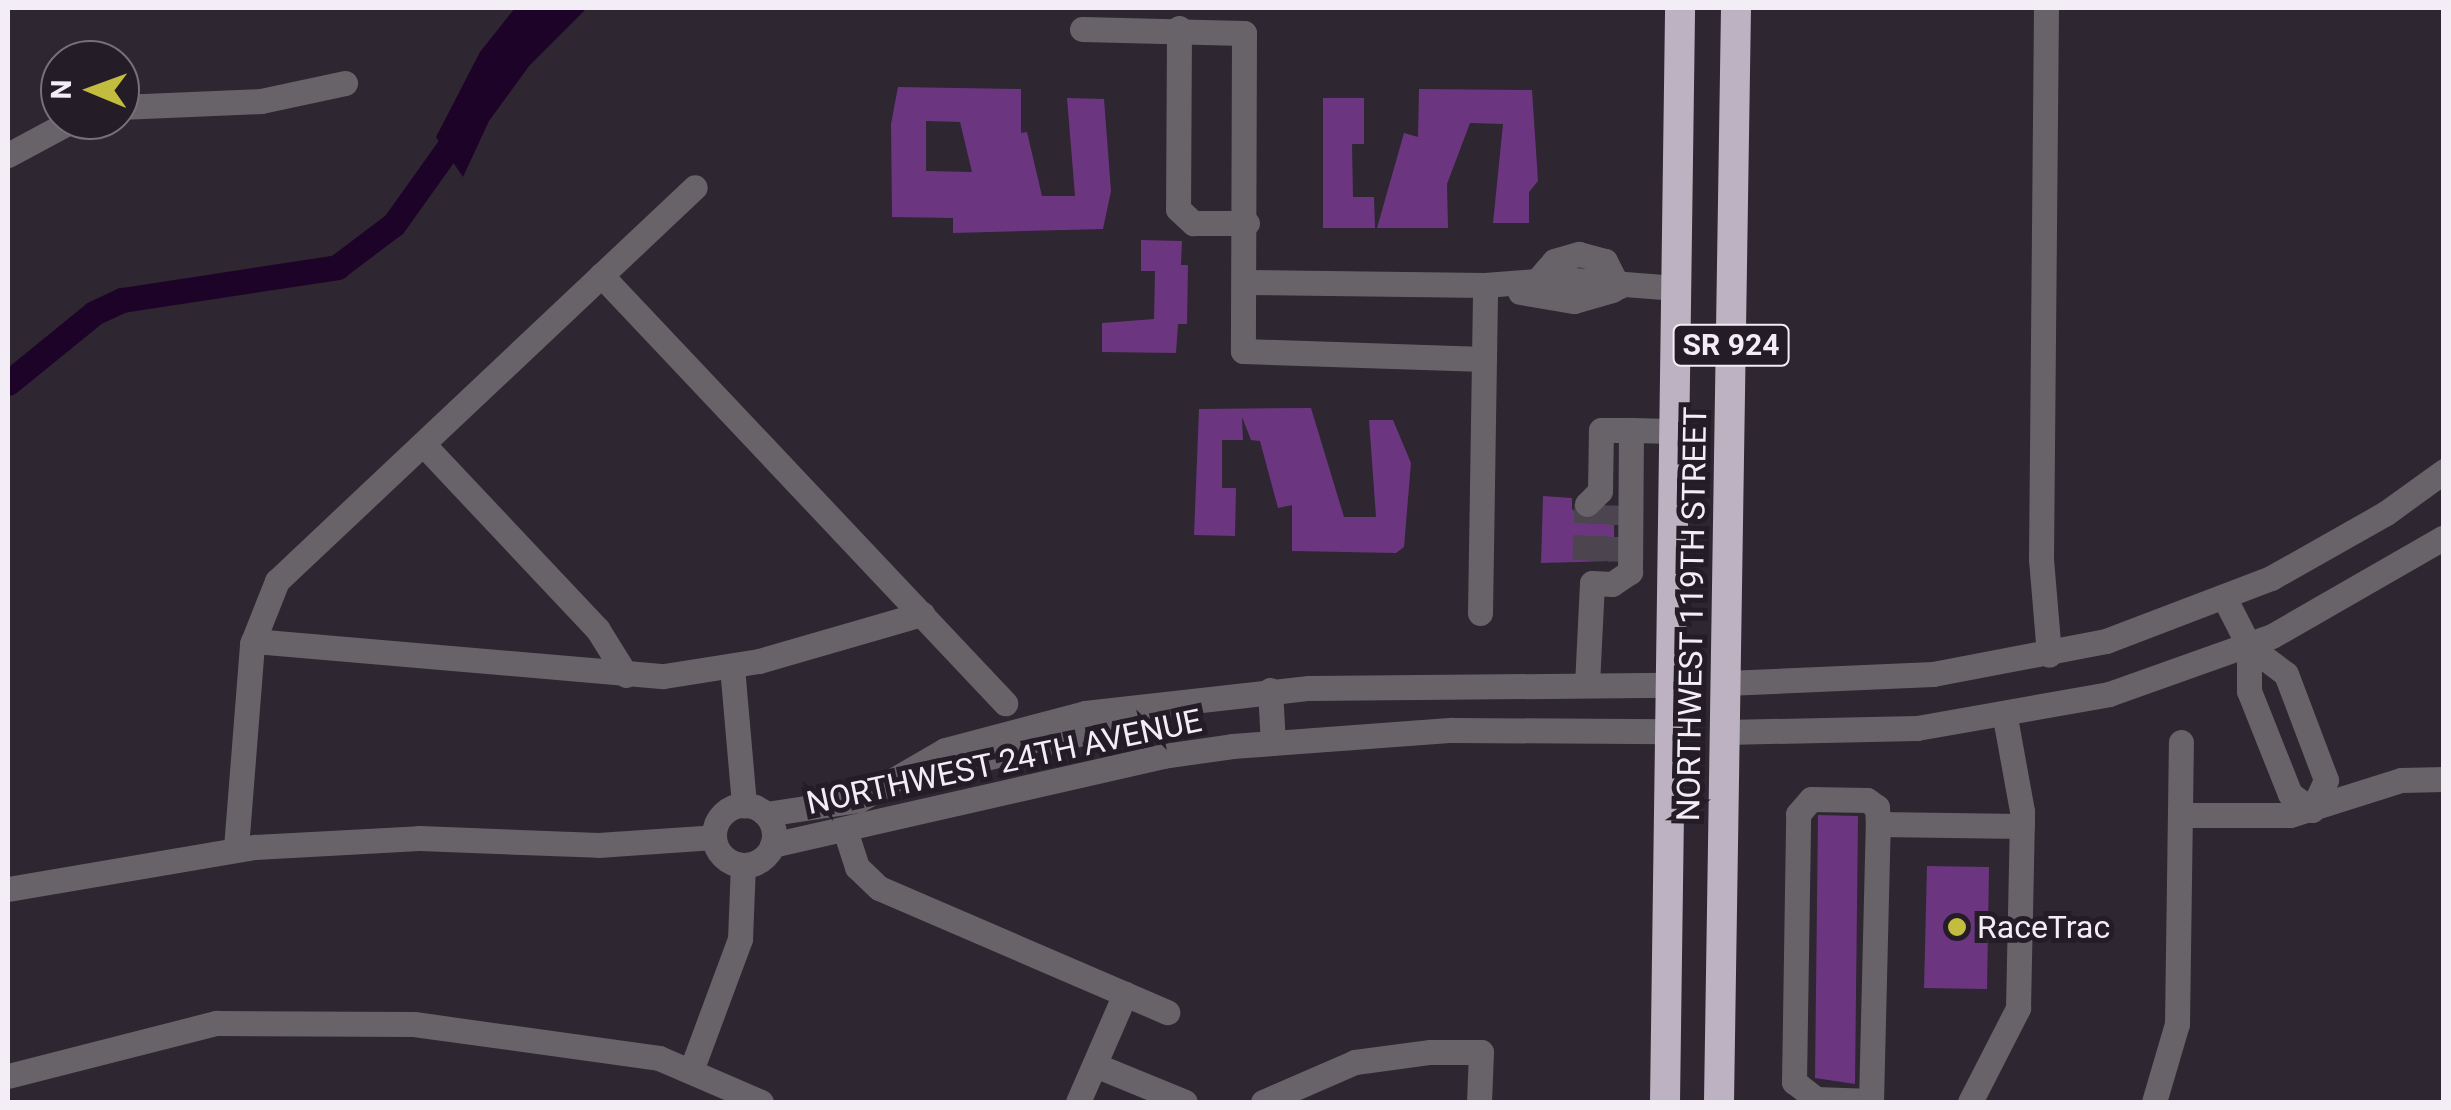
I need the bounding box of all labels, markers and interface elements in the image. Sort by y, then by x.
north arrow [40,40,140,140]
text: N [45,79,78,100]
road number: SR 924 [1671,320,1791,370]
street label: NORTHWEST 119TH STREET [1669,406,1715,822]
street label: NORTHWEST 24TH AVENUE [803,701,1205,823]
place label: RaceTrac [1977,908,2110,946]
marker: RaceTrac [1946,916,1968,938]

